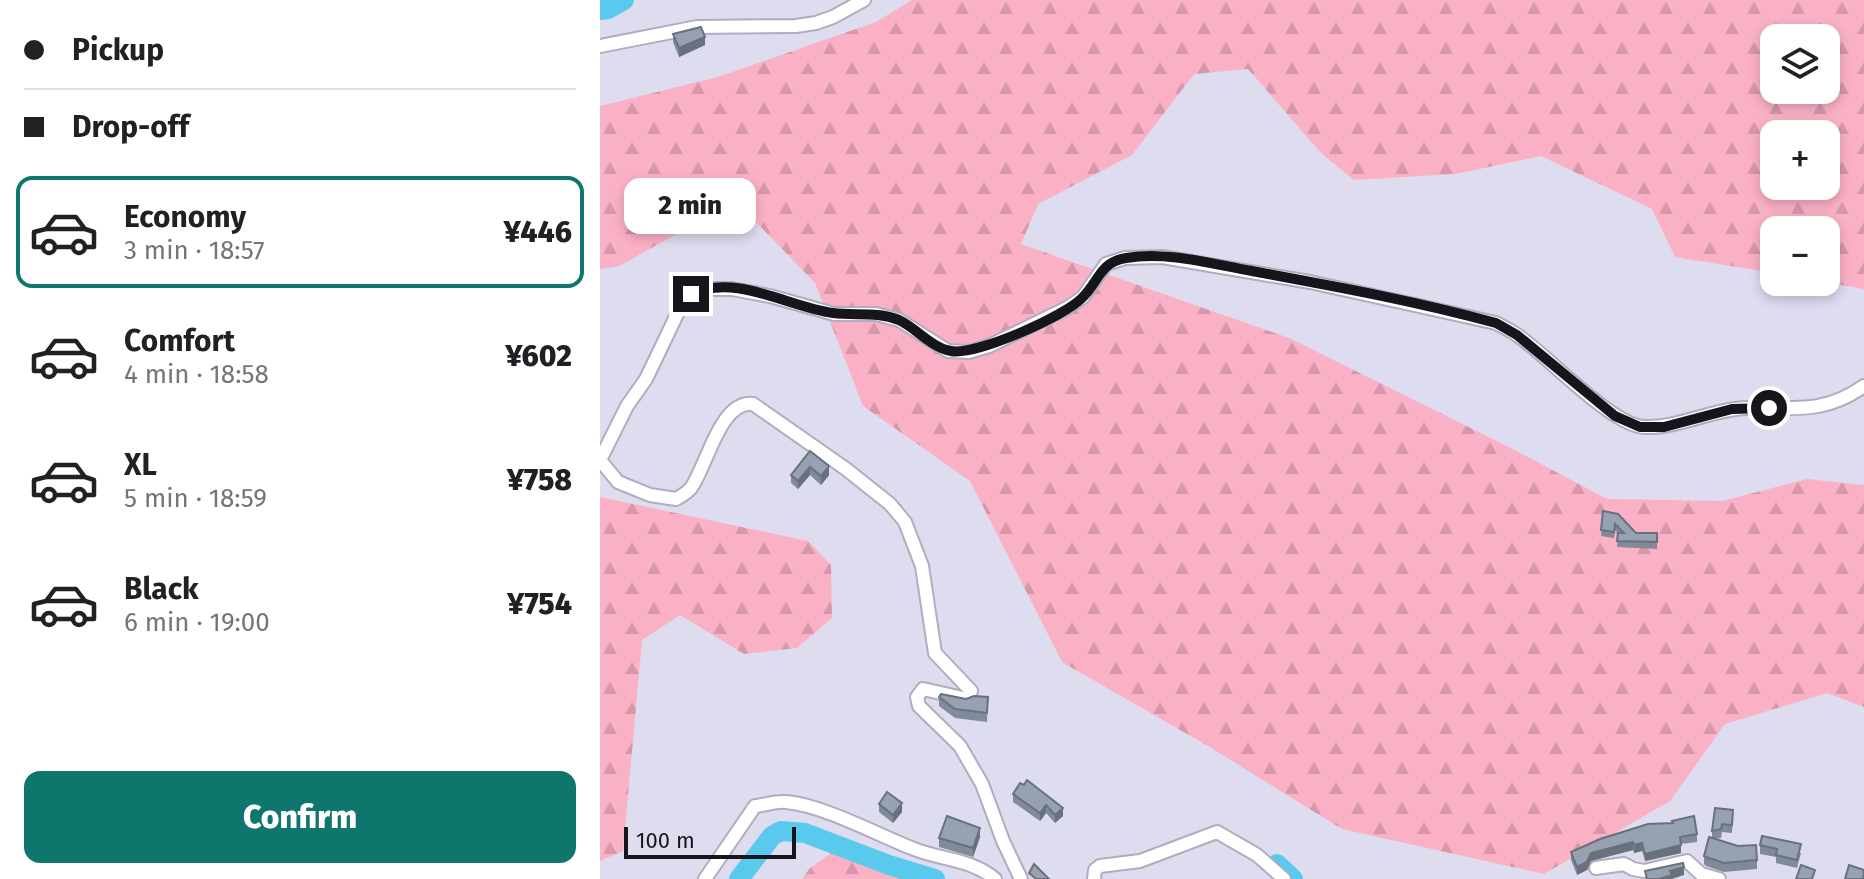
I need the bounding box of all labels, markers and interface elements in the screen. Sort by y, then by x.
map controls [1760,24,1840,296]
button: layers [1760,24,1840,104]
text: Pickup [72,32,164,68]
text: Drop-off [72,109,189,145]
button: + [1760,120,1840,200]
callout: 2 min [625,178,757,234]
text: 2 min [658,190,722,221]
icon: car [28,196,100,268]
text: Economy [124,199,246,235]
text: ¥446 [504,214,572,250]
button: − [1760,216,1840,296]
text: 3 min · 18:57 [124,235,265,266]
route end [673,276,709,312]
icon: car [28,320,100,392]
text: Comfort [124,323,235,359]
text: ¥602 [505,338,572,374]
text: 4 min · 18:58 [124,359,269,390]
route start [1751,390,1787,426]
icon: car [28,444,100,516]
text: XL [124,447,157,483]
text: ¥758 [507,462,572,498]
text: 5 min · 18:59 [124,483,267,514]
icon: car [28,568,100,640]
text: Black [124,571,199,607]
text: ¥754 [507,586,572,622]
text: 6 min · 19:00 [124,607,270,638]
button: Confirm [24,771,576,863]
scale bar [624,823,796,859]
text: 100 m [636,827,695,854]

